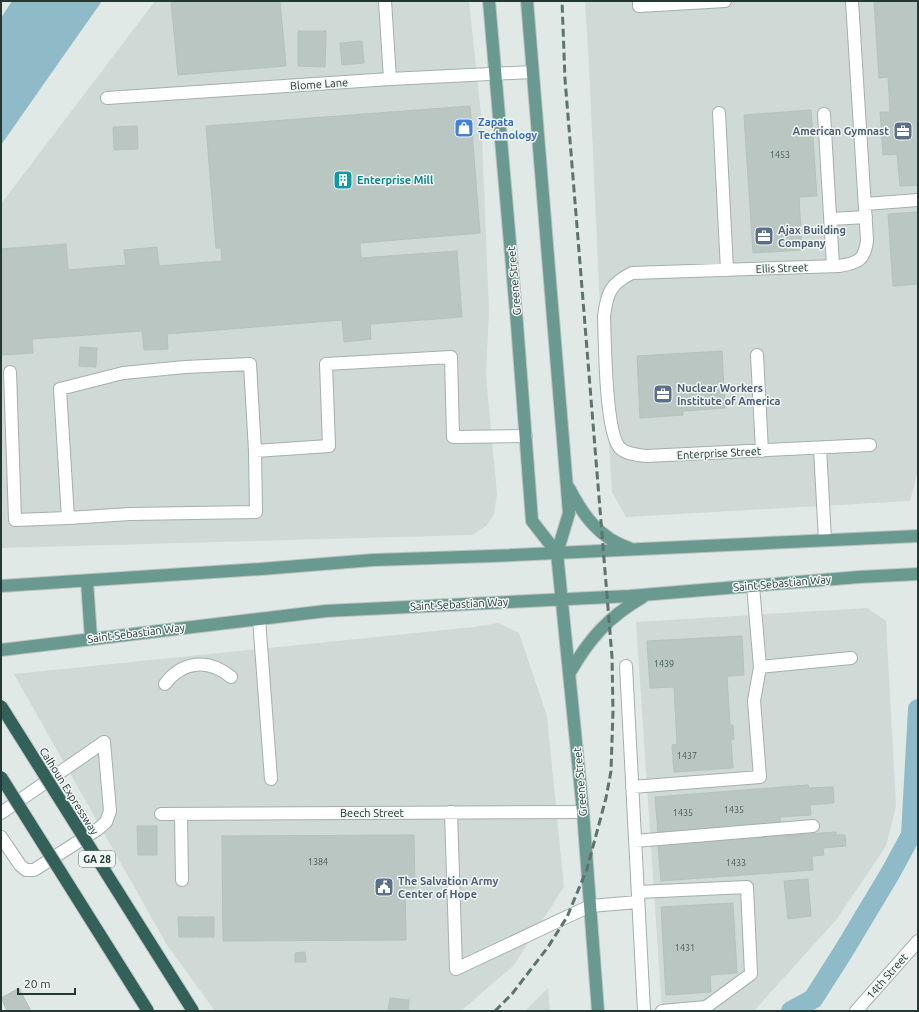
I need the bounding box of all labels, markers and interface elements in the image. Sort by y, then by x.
street label: Blome Lane [290,76,348,92]
place label: Zapata Technology [478,116,537,141]
shop icon: Zapata Technology [453,117,475,139]
office icon: American Gymnast [892,120,914,142]
place label: American Gymnast [793,125,889,137]
house number: 1453 [770,150,790,160]
building icon: Enterprise Mill [332,169,354,191]
place label: Enterprise Mill [357,174,434,186]
place label: Ajax Building Company [778,224,846,249]
office icon: Ajax Building Company [753,225,775,247]
street label: Greene Street [505,245,523,316]
street label: Ellis Street [755,261,809,275]
place label: Nuclear Workers Institute of America [677,382,781,407]
office icon: Nuclear Workers Institute of America [652,383,674,405]
street label: Enterprise Street [677,445,762,461]
street label: Saint Sebastian Way [733,573,832,593]
street label: Saint Sebastian Way [410,595,509,613]
street label: Saint Sebastian Way [86,621,186,645]
house number: 1439 [654,659,674,669]
street label: Calhoun Expressway [37,745,101,837]
street label: Greene Street [571,746,589,817]
house number: 1437 [677,751,697,761]
house number: 1435 [724,805,744,815]
street label: Beech Street [340,807,405,819]
house number: 1435 [673,808,693,818]
road number: GA 28 [79,851,115,867]
house number: 1384 [308,857,328,867]
house number: 1433 [726,858,746,868]
place label: The Salvation Army Center of Hope [398,875,499,900]
public building icon: The Salvation Army Center of Hope [373,876,395,898]
house number: 1431 [675,943,695,953]
street label: 14th Street [864,950,910,1001]
scale bar [18,970,75,996]
text: 20 m [24,977,51,990]

